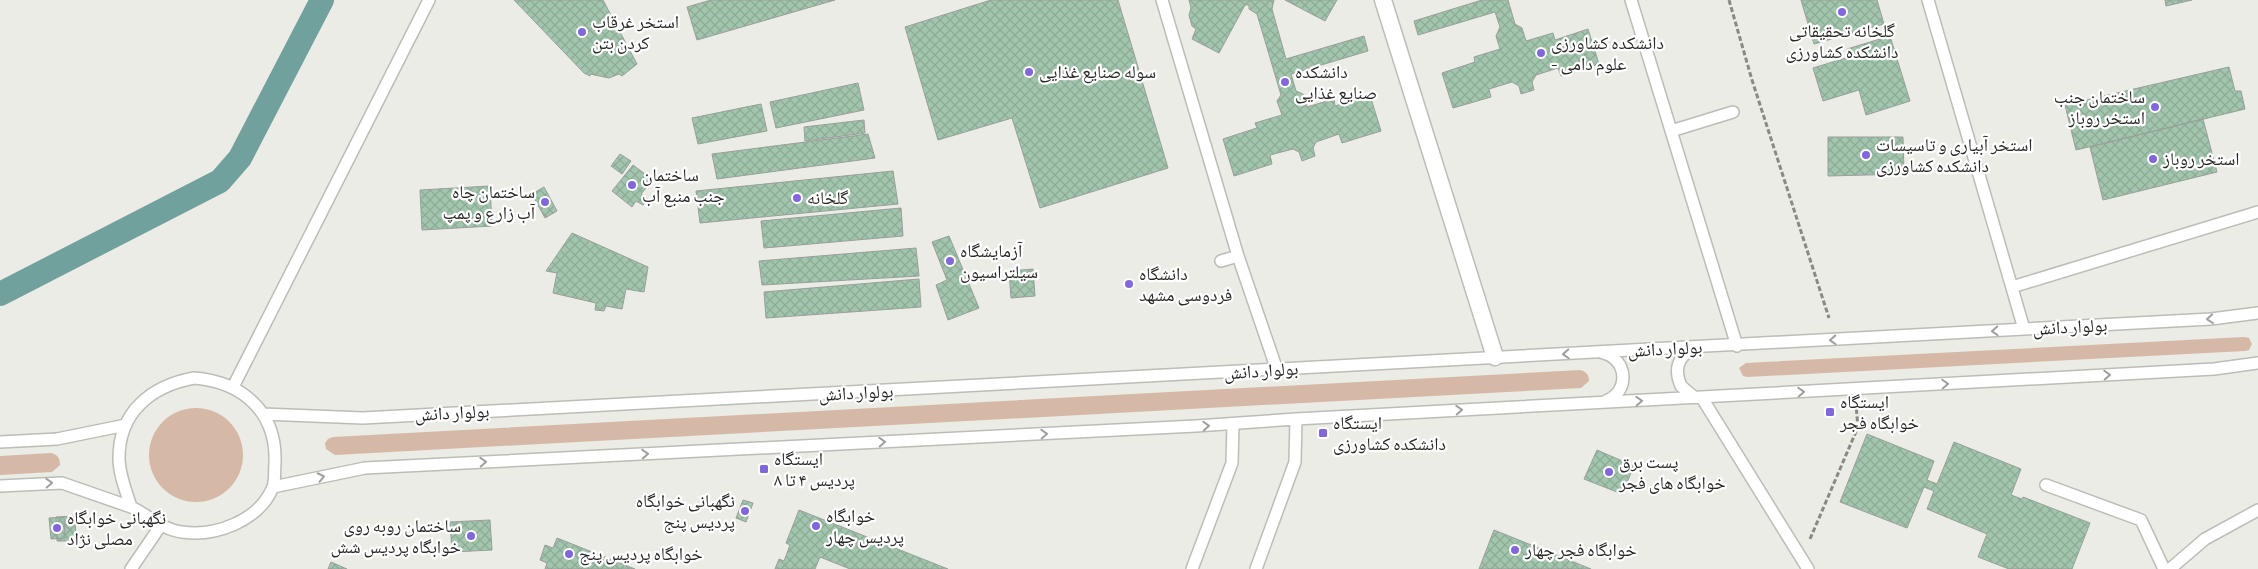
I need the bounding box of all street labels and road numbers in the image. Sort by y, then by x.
street label: بولوار دانش [2032,315,2108,340]
street label: بولوار دانش [1627,337,1703,362]
street label: بولوار دانش [1223,358,1299,385]
street label: بولوار دانش [818,381,894,406]
street label: بولوار دانش [414,401,490,426]

